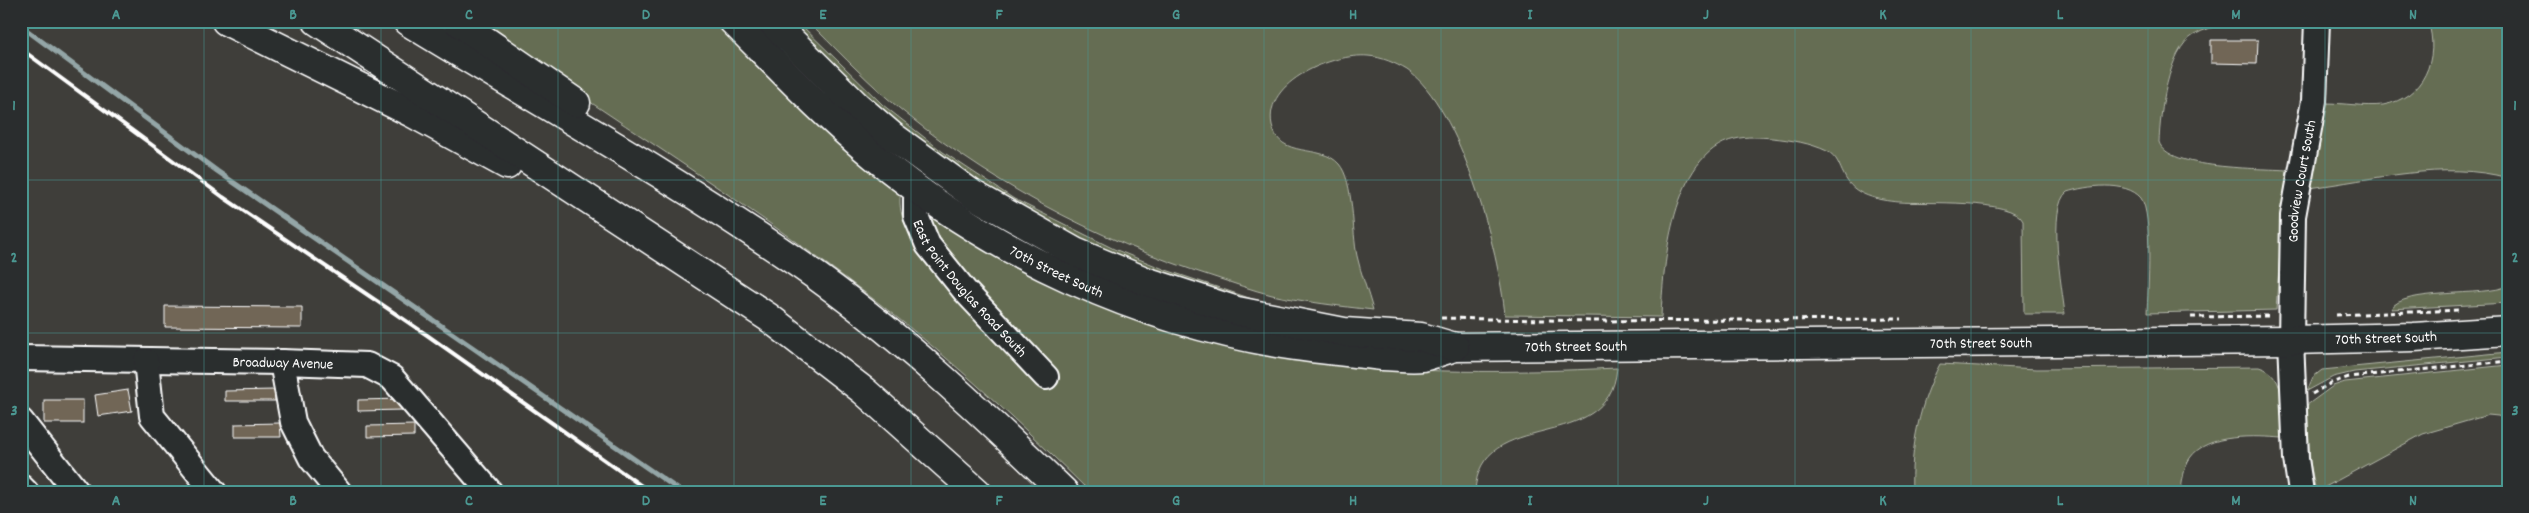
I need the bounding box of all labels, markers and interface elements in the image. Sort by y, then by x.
text: A [112,4,121,27]
text: B [289,4,297,27]
text: C [465,4,473,27]
text: D [642,4,651,27]
text: E [819,4,827,27]
text: F [995,4,1003,27]
text: G [1172,4,1180,27]
text: H [1349,4,1357,27]
text: I [1528,4,1534,27]
text: J [1703,4,1709,27]
text: K [1879,4,1887,27]
text: L [2057,4,2064,27]
text: M [2231,4,2241,27]
text: N [2409,4,2417,27]
text: 1 [12,95,16,118]
text: 1 [2513,95,2517,118]
street label: Goodview Court South [2284,118,2323,243]
street label: East Point Douglas Road South [906,217,1031,363]
street label: 70th Street South [1005,241,1106,305]
text: 2 [11,247,18,270]
text: 2 [2512,247,2519,270]
street label: 70th Street South [2335,327,2438,352]
street label: 70th Street South [1930,333,2032,356]
street label: 70th Street South [1525,337,1627,359]
street label: Broadway Avenue [232,352,334,377]
text: 3 [10,400,18,423]
text: 3 [2511,400,2519,423]
text: A [112,490,121,513]
text: B [289,490,297,513]
text: C [465,490,473,513]
text: D [642,490,651,513]
text: E [819,490,827,513]
text: F [995,490,1003,513]
text: G [1172,490,1180,513]
text: H [1349,490,1357,513]
text: I [1528,490,1534,513]
text: J [1703,490,1709,513]
text: K [1879,490,1887,513]
text: L [2057,490,2064,513]
text: M [2231,490,2241,513]
text: N [2409,490,2417,513]

